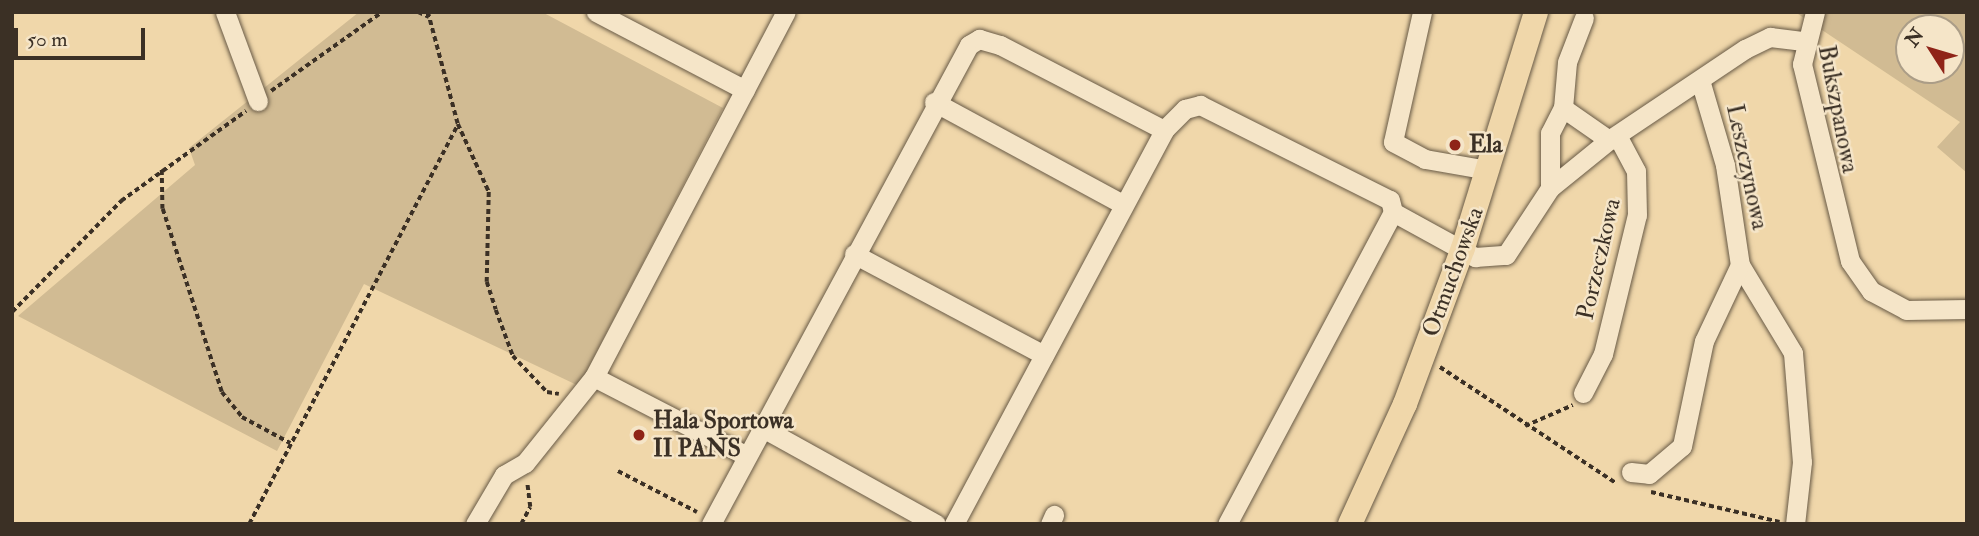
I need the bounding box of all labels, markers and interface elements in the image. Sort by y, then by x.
scale bar [18,14,149,58]
north arrow [1895,14,1965,84]
text: N [1900,24,1930,52]
text: 50 m [27,26,68,53]
street label: Bukszpanowa [1812,43,1864,175]
street label: Leszczynowa [1720,102,1774,232]
place label: Ela [1469,131,1502,159]
marker: Ela [1447,137,1463,153]
street label: Porzeczkowa [1571,195,1627,323]
street label: Otmuchowska [1416,203,1490,341]
place label: Hala Sportowa II PANS [653,407,793,463]
marker: Hala Sportowa II PANS [631,427,647,443]

